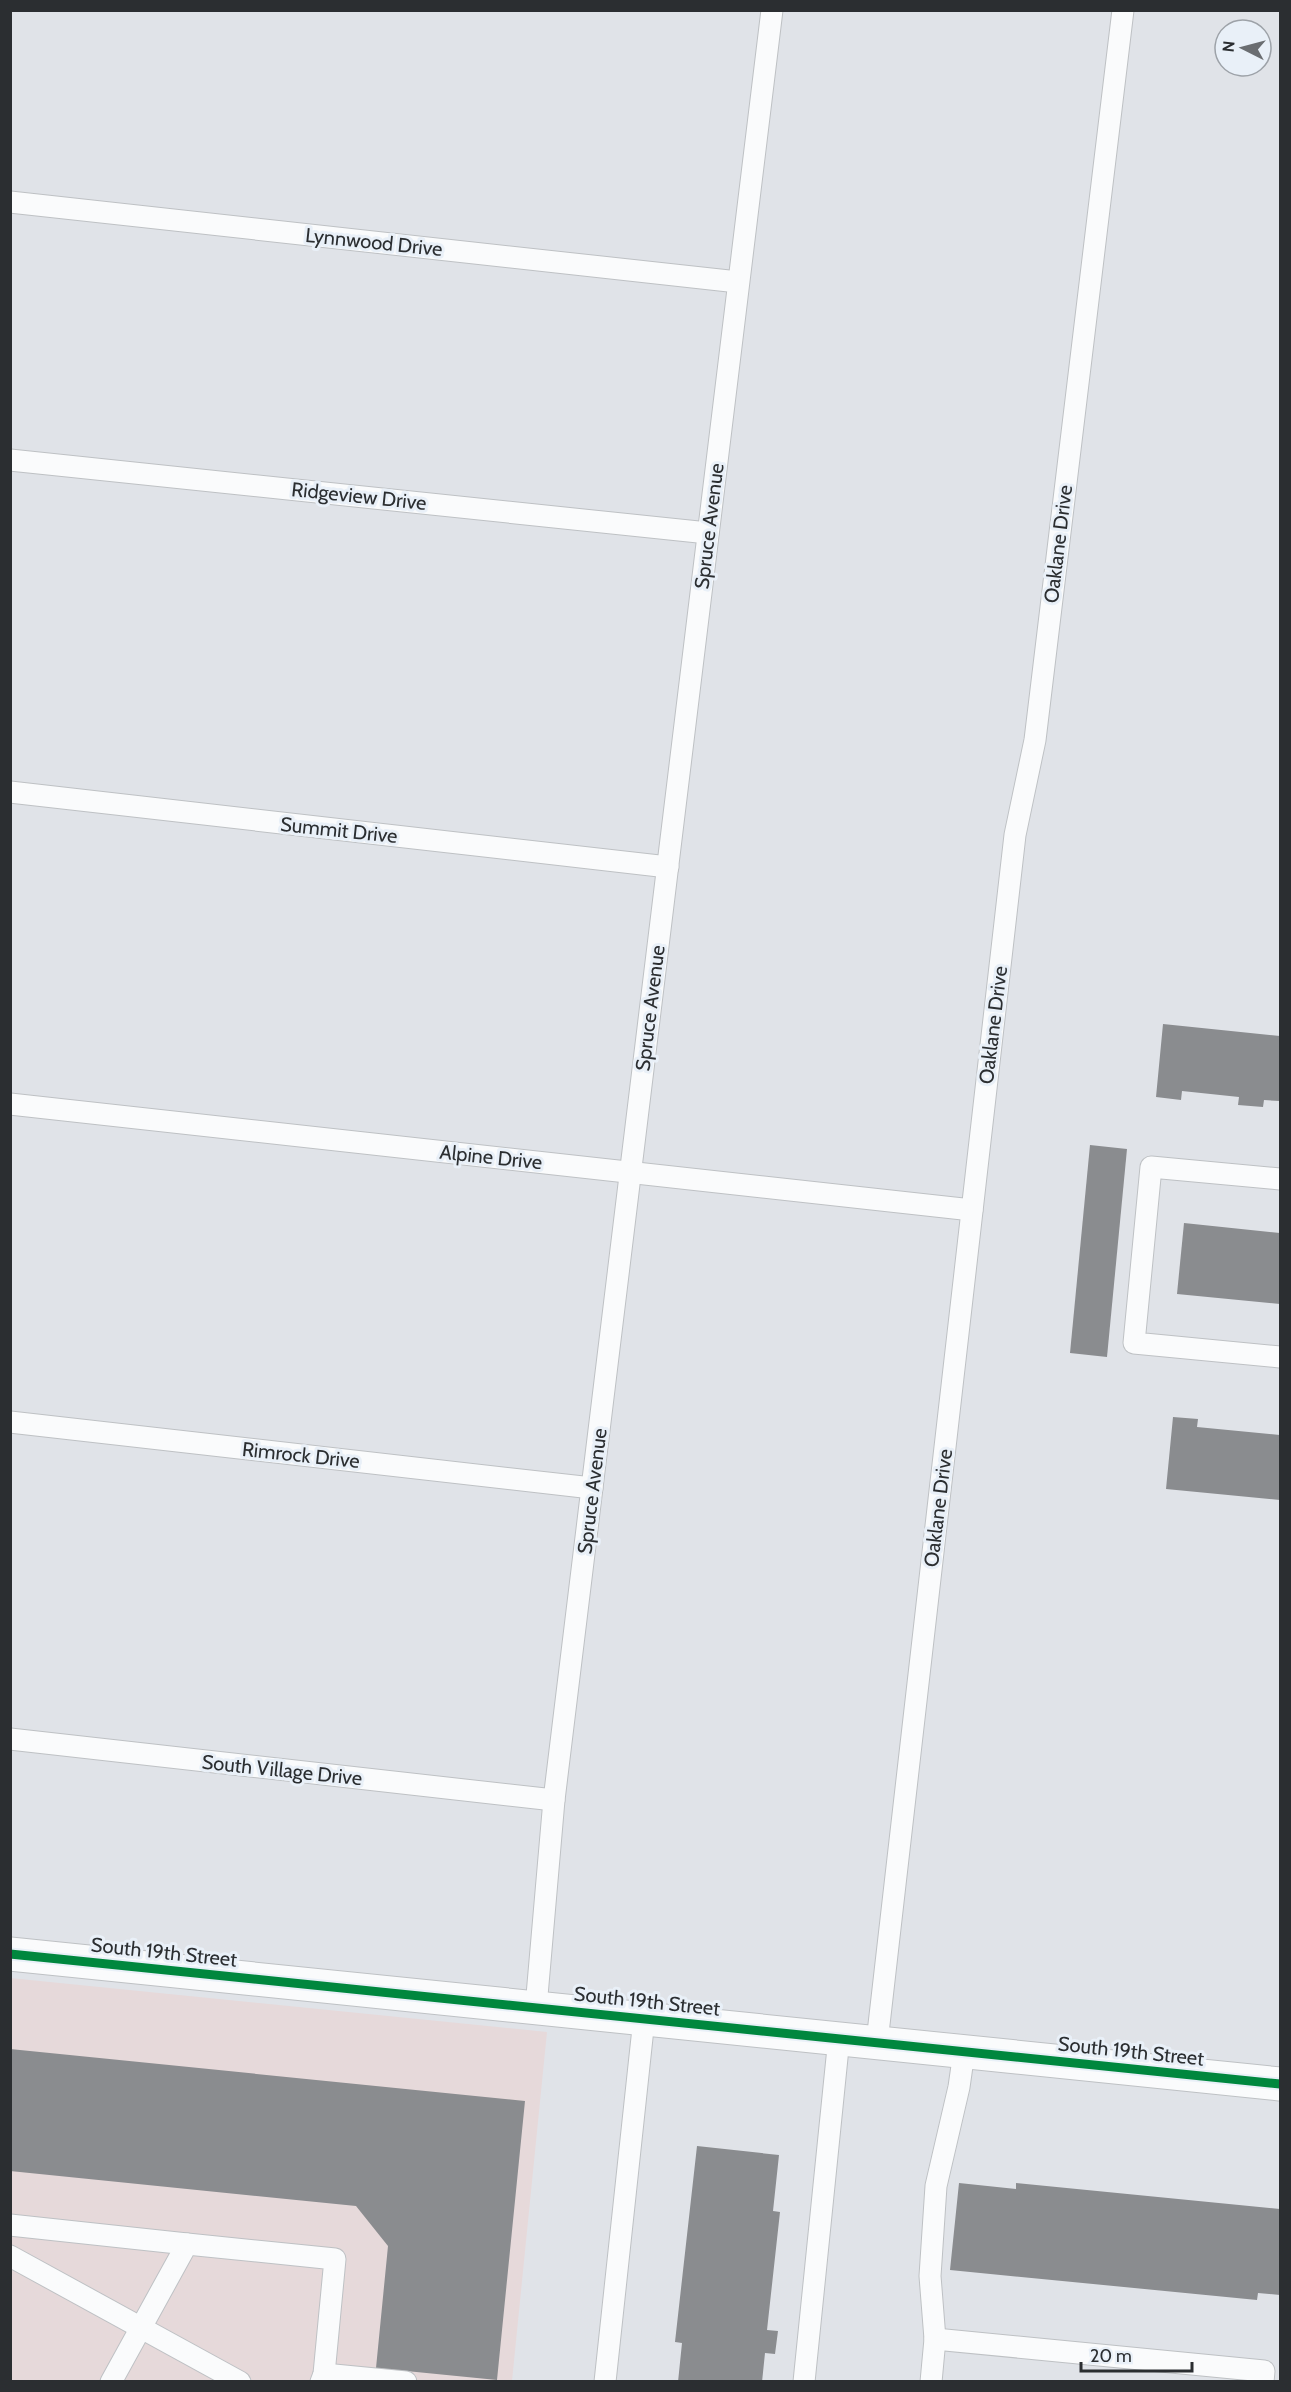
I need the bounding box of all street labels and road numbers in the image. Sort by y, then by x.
street label: Lynnwood Drive [304,223,444,261]
street label: Spruce Avenue [689,462,729,590]
street label: Ridgeview Drive [290,477,428,515]
street label: Oaklane Drive [1039,484,1077,604]
street label: Summit Drive [279,812,399,848]
street label: Spruce Avenue [630,944,670,1072]
street label: Oaklane Drive [974,965,1012,1085]
street label: Alpine Drive [438,1140,544,1174]
street label: Spruce Avenue [572,1427,612,1555]
street label: Rimrock Drive [241,1437,361,1473]
street label: Oaklane Drive [919,1448,957,1568]
street label: South Village Drive [201,1750,363,1790]
street label: South 19th Street [90,1932,238,1972]
street label: South 19th Street [573,1981,721,2021]
street label: South 19th Street [1057,2031,1205,2071]

